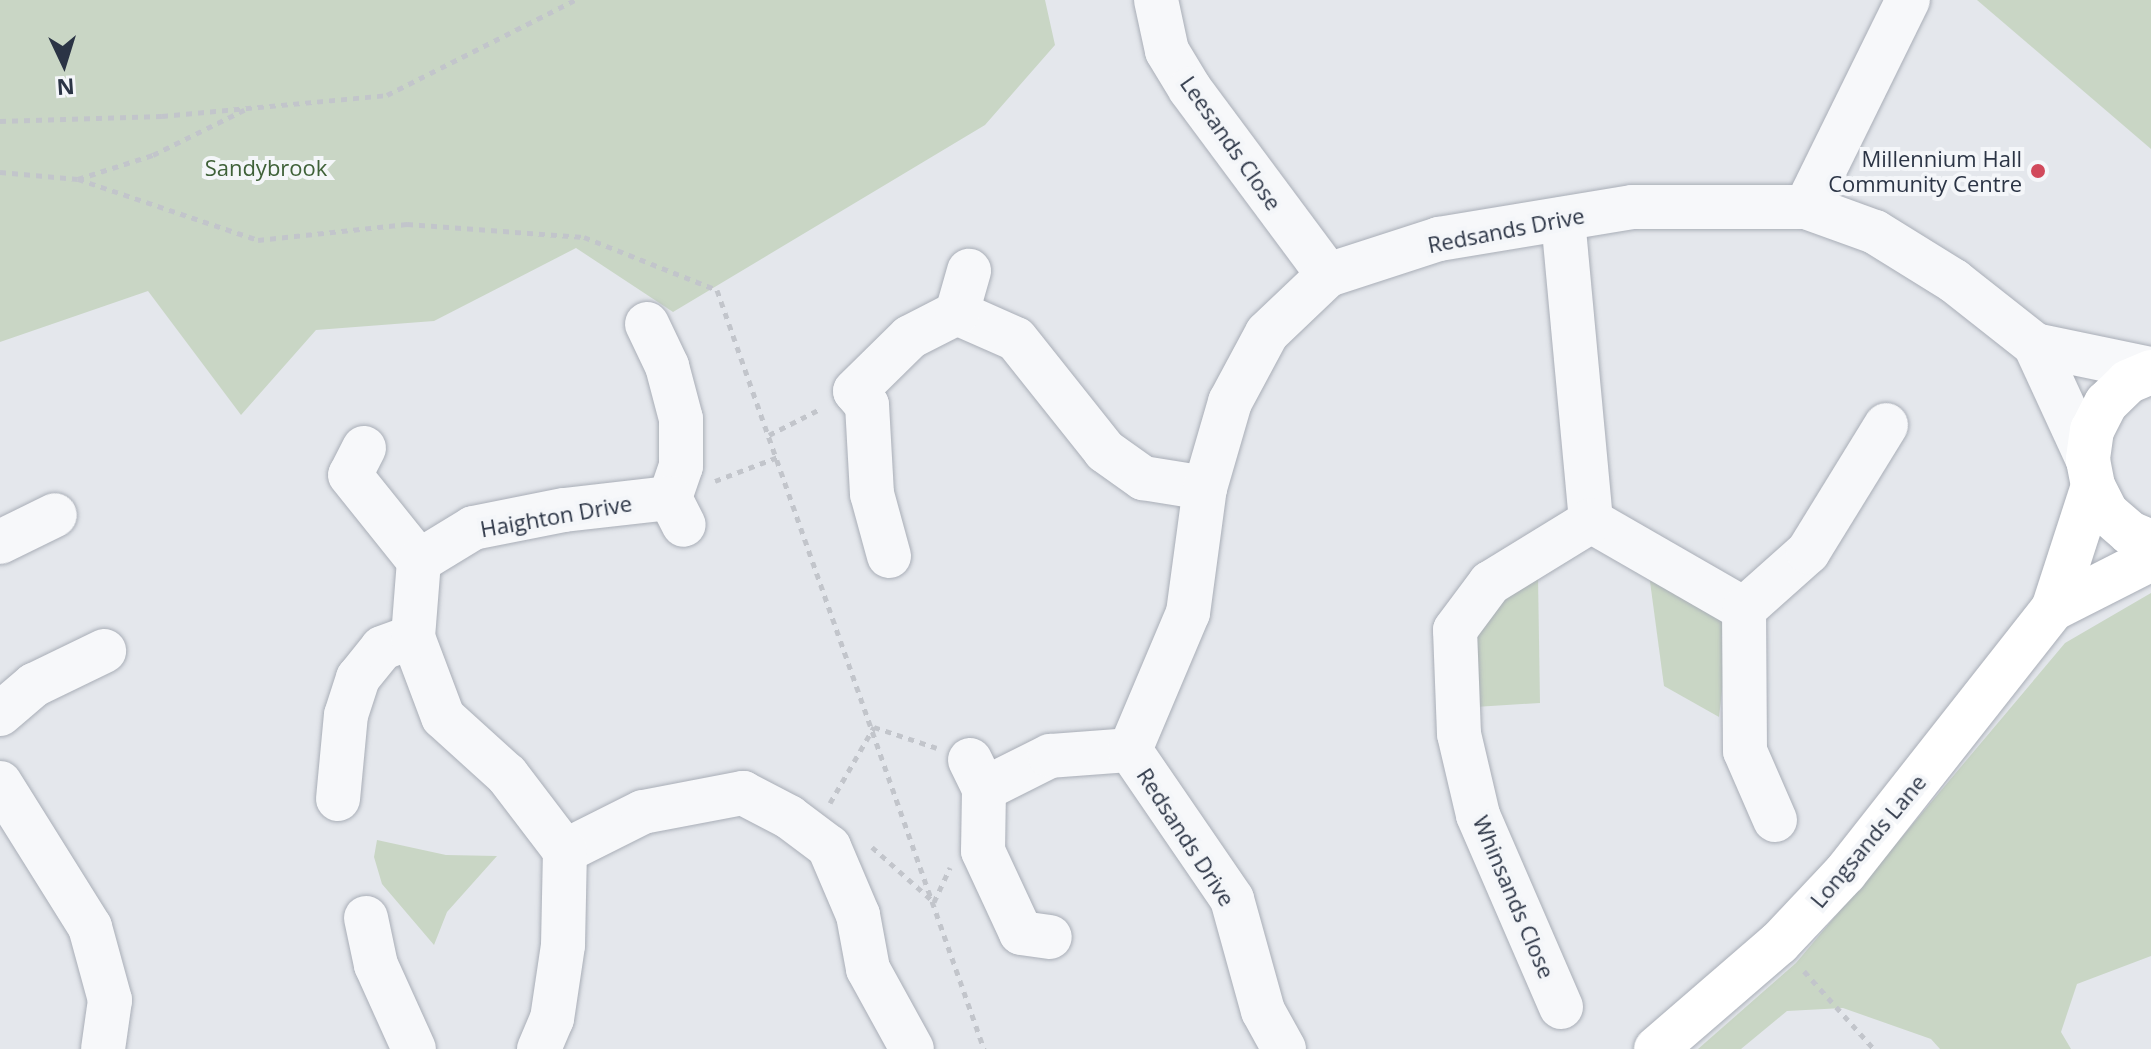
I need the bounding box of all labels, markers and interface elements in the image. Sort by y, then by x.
north arrow [24,24,104,104]
street label: Leesands Close [1175,71,1287,215]
text: N [56,72,76,104]
place label: Millennium Hall Community Centre [1828,145,2022,196]
park label: Sandybrook [205,155,327,181]
marker: Millennium Hall Community Centre [2029,162,2047,180]
street label: Redsands Drive [1425,202,1587,258]
street label: Haighton Drive [478,490,634,542]
street label: Redsands Drive [1132,763,1240,911]
street label: Longsands Lane [1805,769,1931,913]
street label: Whinsands Close [1468,812,1560,982]

